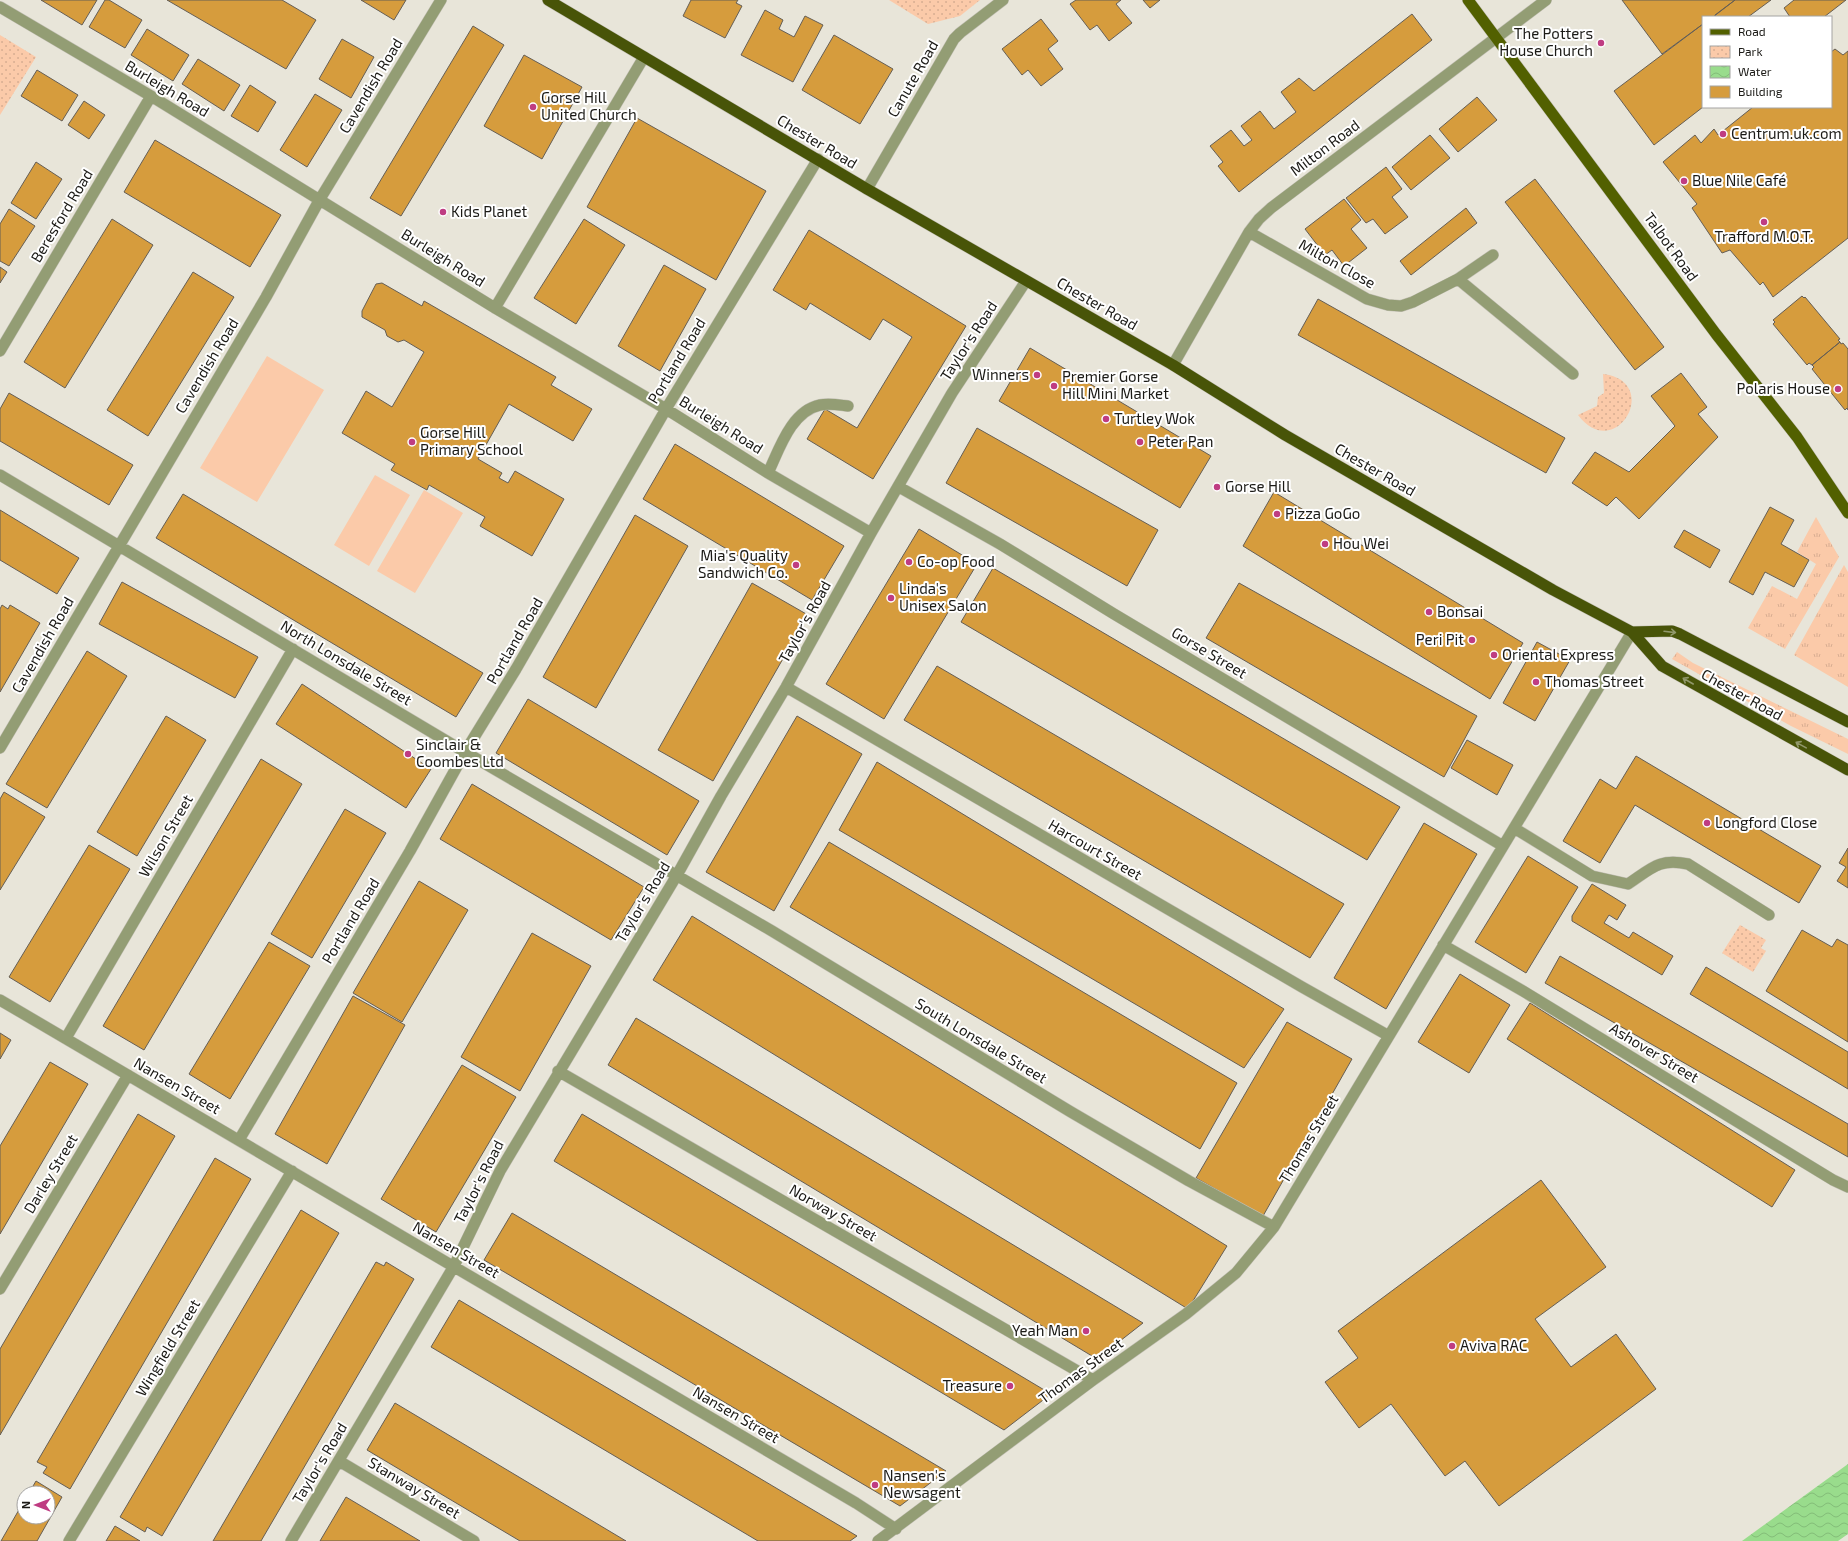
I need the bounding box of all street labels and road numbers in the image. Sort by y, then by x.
street label: Cavendish Road [335,35,406,136]
street label: Canute Road [883,37,941,120]
street label: Burleigh Road [122,56,213,120]
street label: Chester Road [774,110,861,172]
street label: Milton Road [1286,115,1363,179]
street label: Beresford Road [26,166,96,265]
street label: Talbot Road [1641,208,1703,284]
street label: Burleigh Road [398,224,489,290]
street label: Milton Close [1296,235,1379,292]
street label: Chester Road [1054,273,1141,334]
street label: Taylor's Road [936,297,1001,384]
street label: Portland Road [643,314,709,407]
street label: Cavendish Road [171,315,242,416]
street label: Burleigh Road [676,391,767,457]
street label: Chester Road [1332,439,1419,500]
street label: Taylor's Road [774,577,834,666]
street label: Cavendish Road [7,593,77,696]
street label: Portland Road [482,594,546,687]
street label: North Lonsdale Street [278,616,416,709]
street label: Gorse Street [1169,623,1251,682]
street label: Chester Road [1699,664,1786,724]
street label: Wilson Street [134,791,196,880]
street label: Harcourt Street [1045,815,1146,883]
street label: Taylor's Road [611,858,673,945]
street label: Portland Road [317,874,383,967]
street label: South Lonsdale Street [913,994,1051,1087]
street label: Ashover Street [1607,1018,1703,1086]
street label: Nansen Street [131,1053,224,1117]
street label: Thomas Street [1275,1091,1342,1186]
street label: Darley Street [19,1130,81,1216]
street label: Taylor's Road [449,1137,507,1226]
street label: Norway Street [786,1180,881,1245]
street label: Nansen Street [410,1217,503,1281]
street label: Wingfield Street [131,1295,203,1399]
street label: Thomas Street [1035,1333,1126,1407]
street label: Nansen Street [690,1382,783,1446]
street label: Taylor's Road [288,1419,350,1506]
street label: Stanway Street [365,1453,464,1522]

